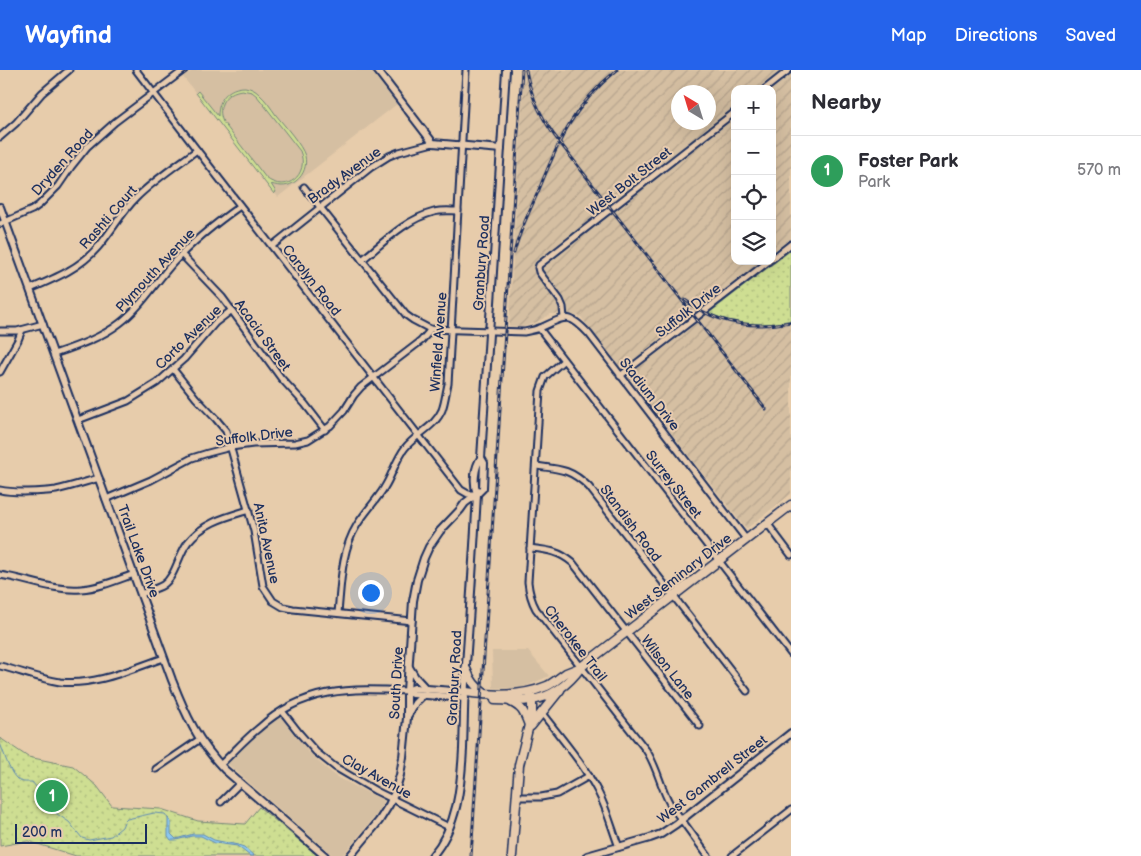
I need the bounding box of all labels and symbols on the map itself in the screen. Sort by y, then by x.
north arrow [671,85,716,130]
street label: Dryden Road [28,126,97,199]
street label: Brady Avenue [304,143,384,208]
street label: West Bolt Street [584,143,675,220]
street label: Rashti Court [76,181,141,253]
street label: Granbury Road [470,215,493,311]
street label: Plymouth Avenue [112,225,198,316]
street label: Carolyn Road [279,241,345,319]
street label: Suffolk Drive [652,280,724,341]
street label: Winfield Avenue [427,291,450,393]
street label: Acacia Street [231,296,295,375]
street label: Corto Avenue [152,301,225,373]
street label: Stadium Drive [616,355,683,434]
street label: Suffolk Drive [214,423,294,450]
street label: Surrey Street [642,447,706,522]
street label: Standish Road [596,482,665,565]
street label: Anita Avenue [250,501,283,585]
street label: Trail Lake Drive [114,502,163,600]
street label: West Seminary Drive [622,530,735,623]
your location [358,580,384,606]
street label: Cherokee Trail [541,602,611,685]
street label: Granbury Road [444,630,465,726]
street label: Wilson Lane [637,632,698,703]
street label: South Drive [386,646,407,720]
street label: West Gambrell Street [654,731,771,828]
street label: Clay Avenue [339,750,415,803]
pin: 1 [36,777,68,815]
scale bar [15,821,148,844]

